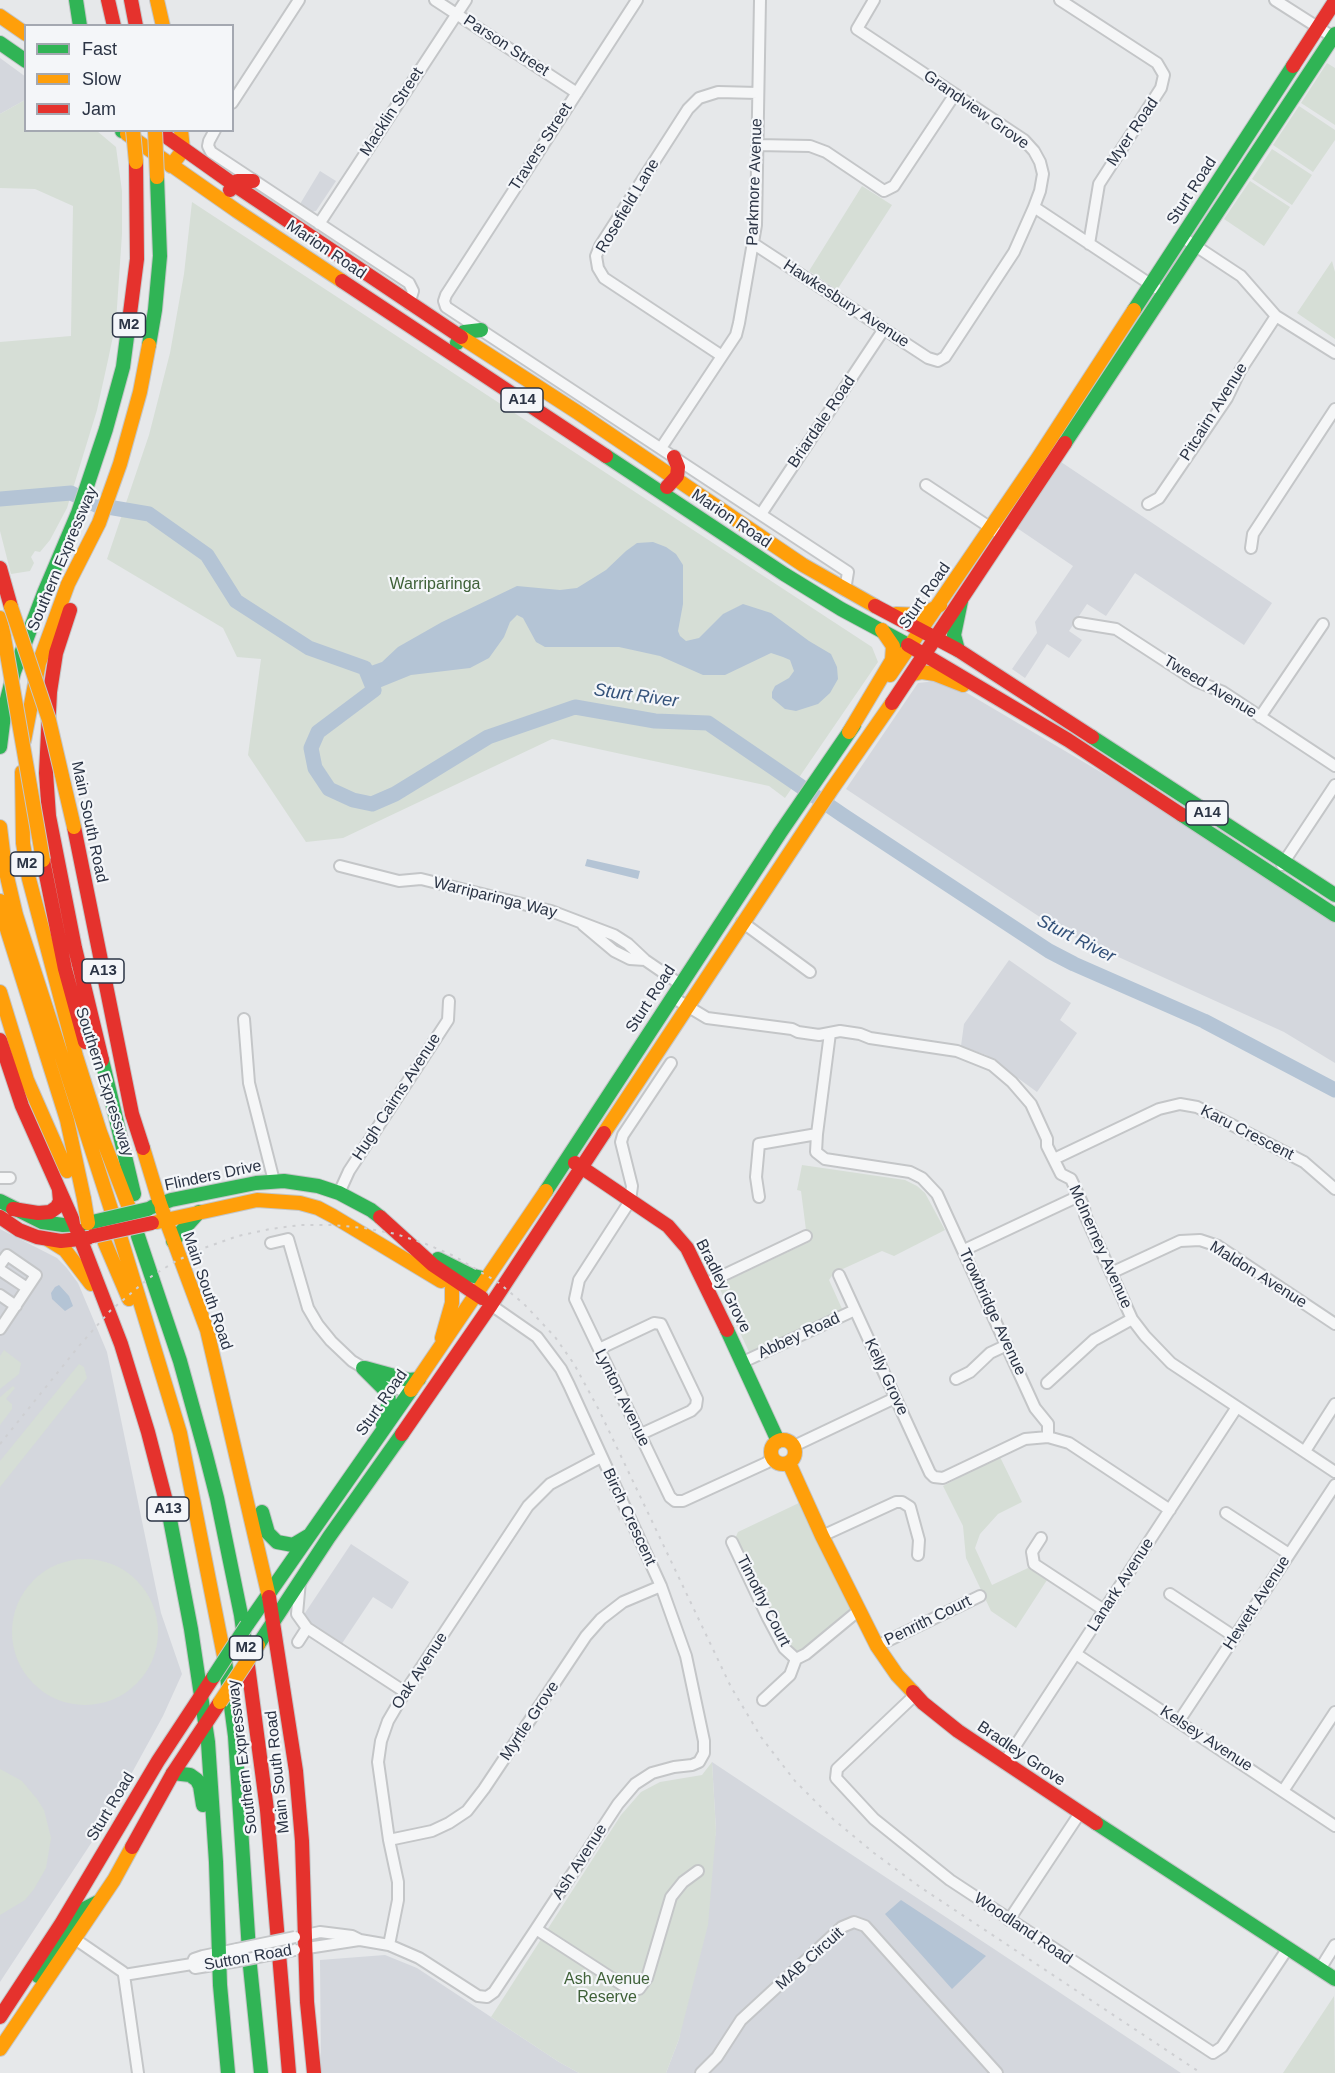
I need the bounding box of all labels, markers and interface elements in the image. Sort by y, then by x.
street label: Parson Street [460,11,552,81]
legend [24,24,234,132]
text: Fast [82,39,117,59]
street label: Macklin Street [356,64,428,160]
street label: Grandview Grove [920,66,1032,154]
text: Slow [82,69,121,89]
street label: Myer Road [1103,94,1163,170]
text: Jam [82,99,116,119]
street label: Travers Street [506,100,576,194]
street label: Parkmore Avenue [743,118,767,246]
street label: Sturt Road [1163,154,1221,228]
street label: Rosefield Lane [592,155,664,257]
street label: Marion Road [283,216,369,284]
street label: Hawkesbury Avenue [779,256,913,352]
road number: M2 [112,313,146,337]
street label: Pitcairn Avenue [1176,360,1252,464]
street label: Briardale Road [784,372,860,472]
road number: A14 [501,388,543,412]
street label: Southern Expressway [24,484,102,634]
street label: Marion Road [688,485,774,553]
street label: Sturt Road [895,559,955,633]
park label: Warriparinga [390,575,480,595]
street label: Tweed Avenue [1160,652,1260,722]
water label: Sturt River [592,679,680,713]
street label: Main South Road [67,760,111,884]
road number: A14 [1186,801,1228,825]
road number: M2 [10,852,44,876]
street label: Warriparinga Way [431,873,559,923]
water label: Sturt River [1033,910,1119,968]
road number: A13 [82,959,124,983]
street label: Sturt Road [622,962,680,1036]
street label: Southern Expressway [71,1005,137,1159]
street label: Hugh Cairns Avenue [349,1030,445,1164]
street label: Karu Crescent [1197,1101,1297,1165]
street label: Flinders Drive [163,1156,263,1196]
street label: McInerney Avenue [1064,1182,1136,1312]
street label: Main South Road [178,1229,236,1353]
street label: Bradley Grove [691,1236,755,1336]
street label: Maldon Avenue [1206,1237,1310,1313]
street label: Trowbridge Avenue [954,1245,1030,1379]
street label: Abbey Road [755,1309,843,1363]
street label: Kelly Grove [860,1335,912,1419]
street label: Lynton Avenue [590,1346,654,1450]
street label: Sturt Road [352,1366,412,1440]
street label: Birch Crescent [598,1465,660,1569]
road number: A13 [147,1497,189,1521]
street label: Lanark Avenue [1084,1535,1158,1635]
street label: Timothy Court [732,1552,794,1650]
street label: Hewett Avenue [1219,1552,1295,1654]
street label: Penrith Court [881,1592,975,1650]
street label: Oak Avenue [388,1629,452,1713]
road number: M2 [230,1636,262,1660]
street label: Myrtle Grove [496,1678,564,1764]
street label: Southern Expressway [224,1679,262,1835]
street label: Kelsey Avenue [1156,1702,1256,1776]
street label: Main South Road [262,1710,294,1834]
street label: Bradley Grove [973,1717,1069,1791]
street label: Sturt Road [83,1769,139,1845]
street label: Ash Avenue [549,1821,611,1903]
street label: Woodland Road [970,1889,1076,1969]
street label: MAB Circuit [772,1924,848,1994]
street label: Sutton Road [203,1941,293,1975]
park label: Ash Avenue Reserve [564,1970,650,2008]

